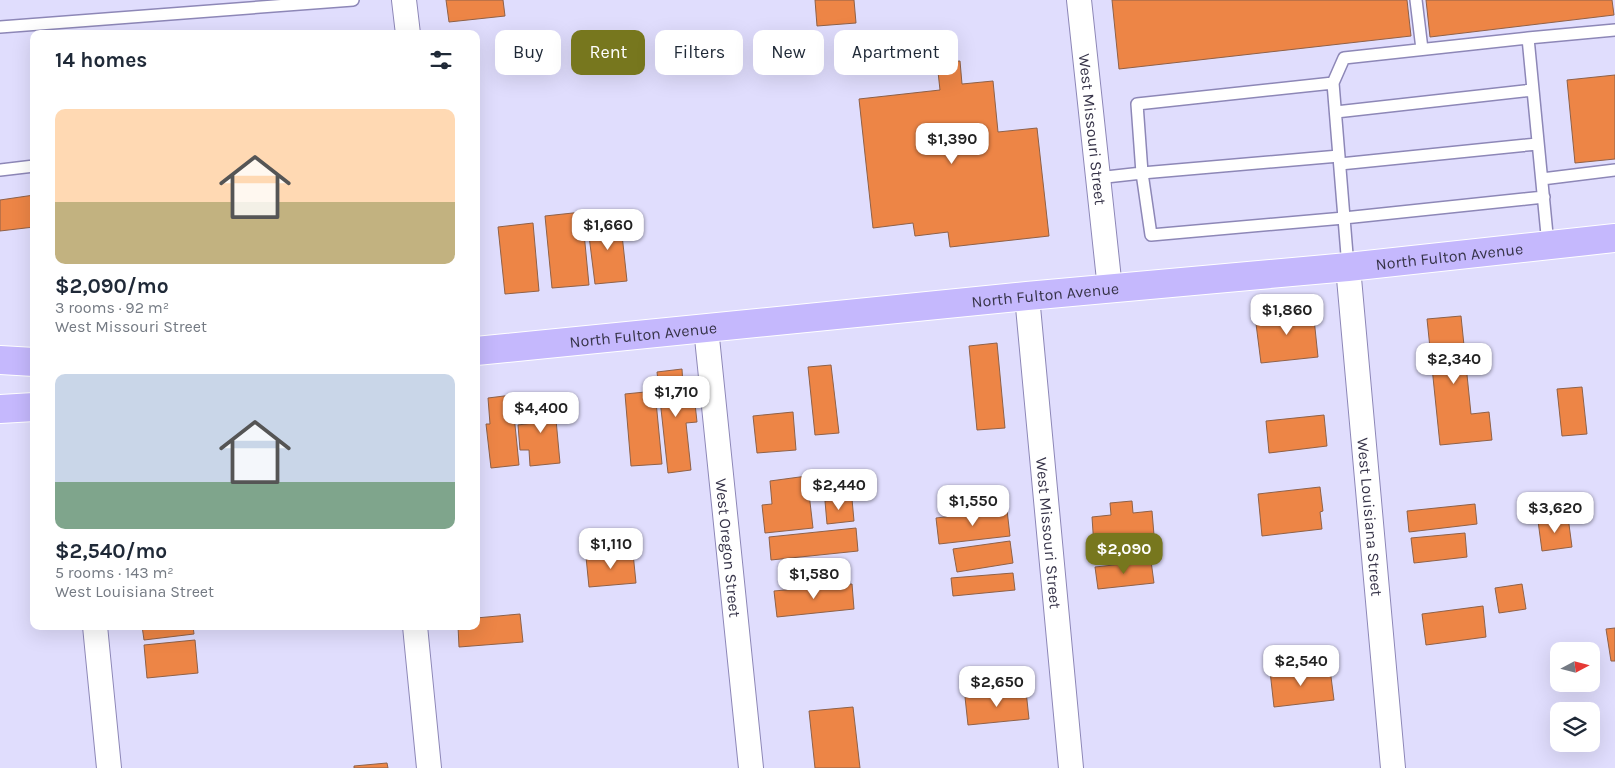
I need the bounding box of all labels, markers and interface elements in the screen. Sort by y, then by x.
chip: Buy [495,30,561,75]
chip: Rent [571,30,645,75]
chip: Filters [655,30,743,75]
chip: New [753,30,824,75]
chip: Apartment [834,30,958,75]
icon: filters [427,46,455,74]
text: 14 homes [55,48,147,72]
street label: West Missouri Street [1075,53,1110,206]
pin: $1,390 [911,122,993,165]
text: $1,390 [927,129,977,148]
icon: home [210,142,300,232]
pin: $1,660 [567,208,649,251]
text: $1,660 [583,215,633,234]
street label: North Fulton Avenue [1375,239,1524,274]
text: $2,090/mo [55,274,169,298]
street label: North Fulton Avenue [971,279,1120,311]
pin: $1,860 [1246,294,1328,336]
text: 3 rooms · 92 m² [55,298,169,317]
text: $1,860 [1262,300,1312,319]
text: West Missouri Street [55,317,207,336]
street label: North Fulton Avenue [569,318,718,352]
pin: $2,340 [1413,342,1495,385]
text: $2,340 [1427,349,1481,368]
pin: $1,710 [635,376,717,418]
text: $1,710 [654,382,698,401]
pin: $4,400 [500,392,582,434]
text: $4,400 [514,398,568,417]
icon: home [210,407,300,497]
street label: West Louisiana Street [1353,437,1387,597]
street label: West Missouri Street [1032,456,1065,610]
pin: $2,440 [798,468,880,511]
text: $2,440 [812,475,866,494]
street label: West Oregon Street [711,477,745,618]
pin: $1,550 [932,484,1014,527]
text: $1,550 [948,491,998,510]
pin: $3,620 [1514,492,1596,534]
text: $3,620 [1528,498,1582,517]
pin: $1,110 [570,528,652,570]
pin: $2,090 [1083,532,1165,575]
text: $1,110 [590,534,632,553]
text: $2,540/mo [55,539,167,563]
text: $2,090 [1097,539,1151,558]
pin: $1,580 [773,558,855,600]
text: 5 rooms · 143 m² [55,563,174,582]
text: $1,580 [789,564,839,583]
text: West Louisiana Street [55,582,214,601]
north arrow [1550,642,1600,692]
map controls [1550,642,1600,752]
pin: $2,540 [1260,644,1342,687]
text: $2,540 [1274,651,1328,670]
pin: $2,650 [956,666,1038,708]
text: $2,650 [970,672,1024,691]
button: layers [1550,702,1600,752]

